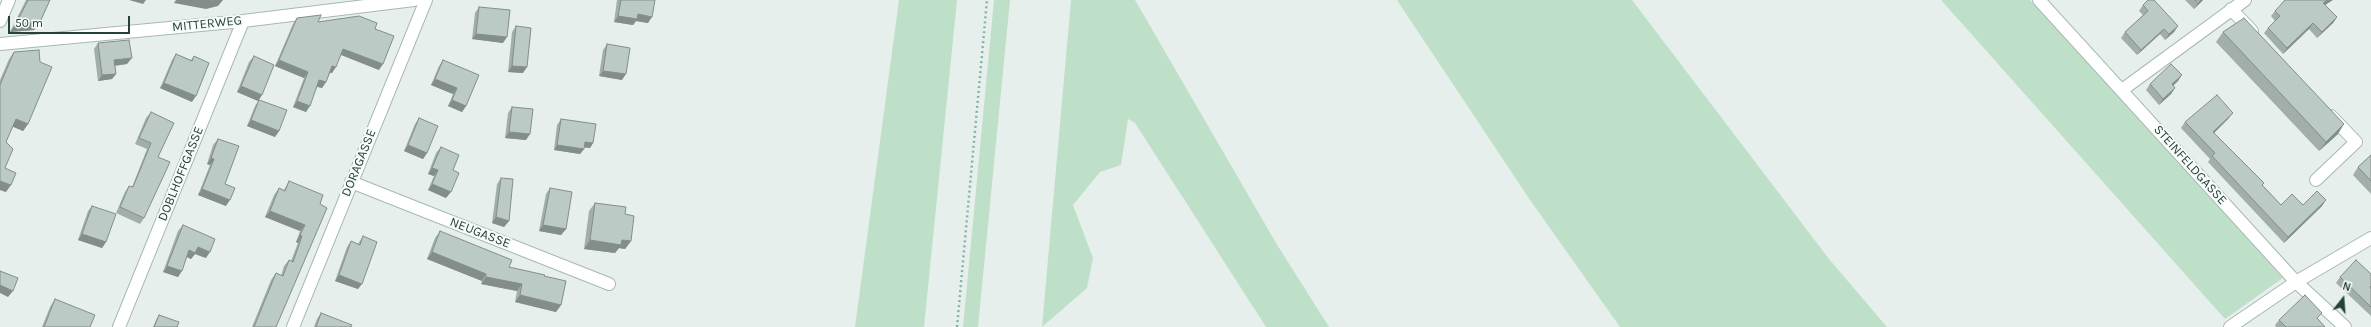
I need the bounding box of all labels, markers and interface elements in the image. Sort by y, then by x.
scale bar [10,8,132,34]
street label: MITTERWEG [171,13,243,35]
text: 50 m [15,16,43,30]
street label: STEINFELDGASSE [2150,122,2230,208]
street label: DOBLHOFFGASSE [155,124,207,224]
street label: DORAGASSE [338,127,380,199]
street label: NEUGASSE [448,214,512,252]
north arrow [2323,279,2363,319]
text: N [2341,280,2352,294]

